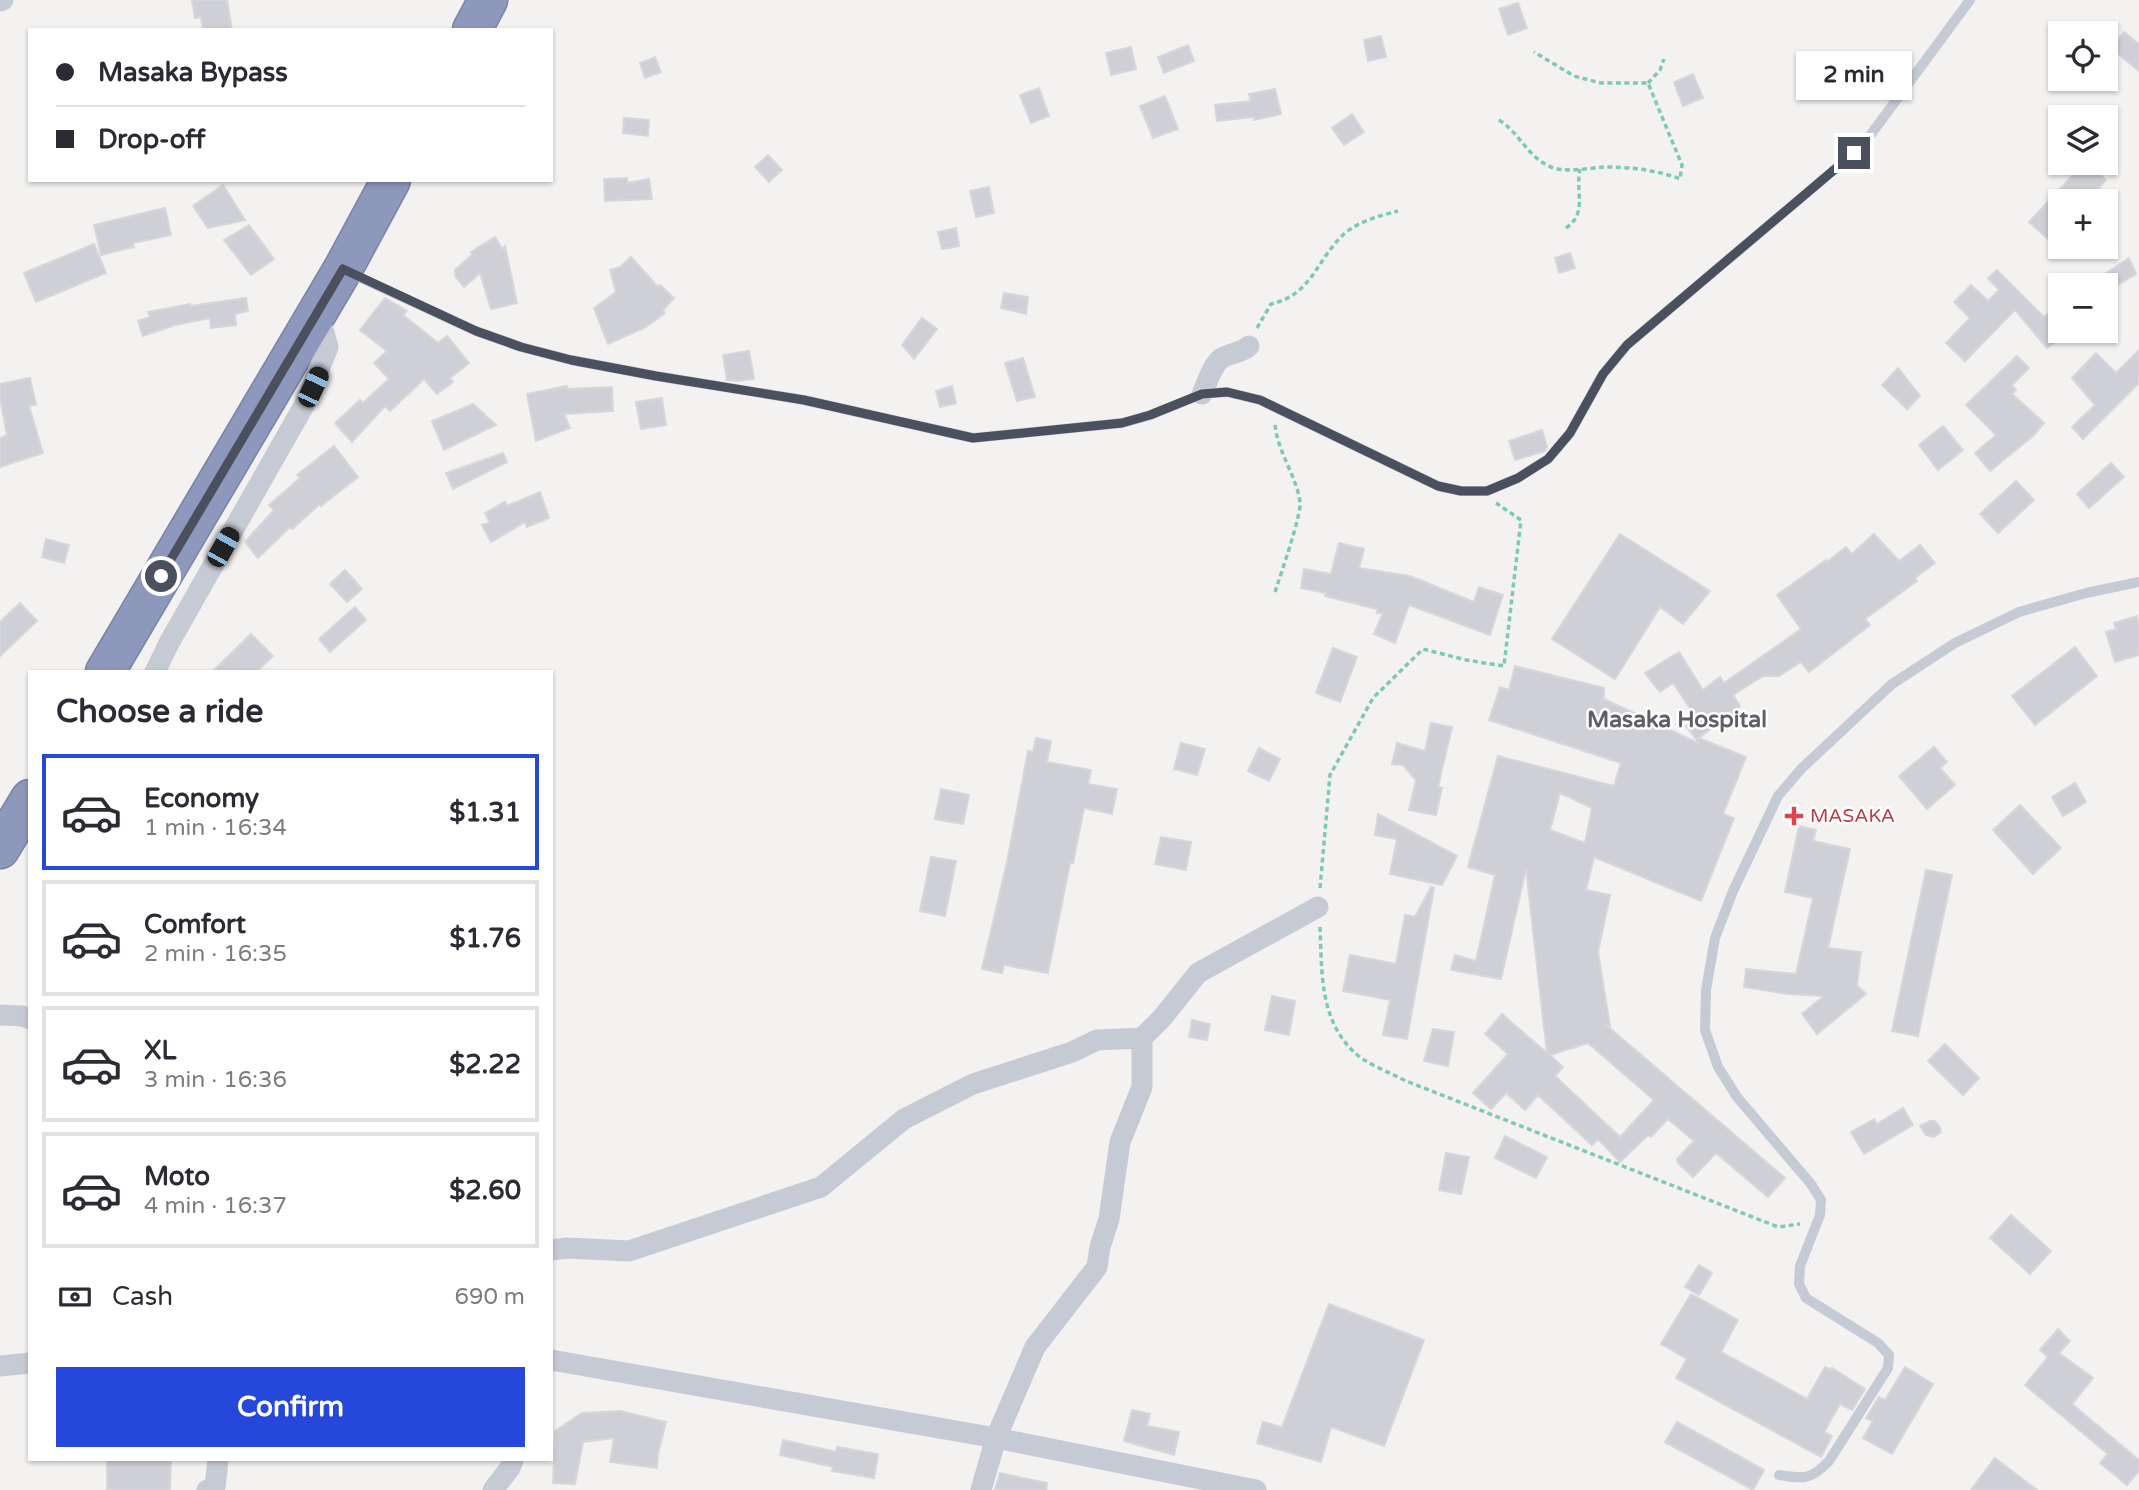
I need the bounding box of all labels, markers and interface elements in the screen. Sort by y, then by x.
map controls [2048,21,2118,343]
button: locate [2048,21,2118,91]
callout: 2 min [1796,52,1912,100]
text: Masaka Bypass [98,57,288,88]
text: 2 min [1823,61,1885,89]
button: layers [2048,105,2118,175]
text: Drop-off [98,124,205,155]
route end [1838,137,1870,169]
button: + [2048,189,2118,259]
button: − [2048,273,2118,343]
car [295,364,332,410]
car [204,524,243,570]
route start [145,560,177,592]
text: Choose a ride [56,693,263,731]
district label: Masaka Hospital [1587,706,1767,734]
icon: car [60,781,123,844]
text: Economy [144,783,259,814]
text: $1.31 [449,797,521,828]
place label: MASAKA [1810,805,1895,827]
marker: MASAKA [1784,806,1804,826]
text: 1 min · 16:34 [144,814,287,842]
icon: car [60,907,123,970]
text: Comfort [144,909,246,940]
text: $1.76 [449,923,521,954]
text: 2 min · 16:35 [144,940,287,968]
icon: car [60,1033,123,1096]
text: XL [144,1035,176,1066]
text: $2.22 [449,1049,521,1080]
text: 3 min · 16:36 [144,1066,287,1094]
icon: car [60,1159,123,1222]
text: Moto [144,1161,210,1192]
text: $2.60 [449,1175,521,1206]
text: 4 min · 16:37 [144,1192,287,1220]
icon: cash [56,1278,94,1316]
text: Cash [112,1281,173,1312]
text: 690 m [455,1283,525,1311]
button: Confirm [56,1367,525,1447]

